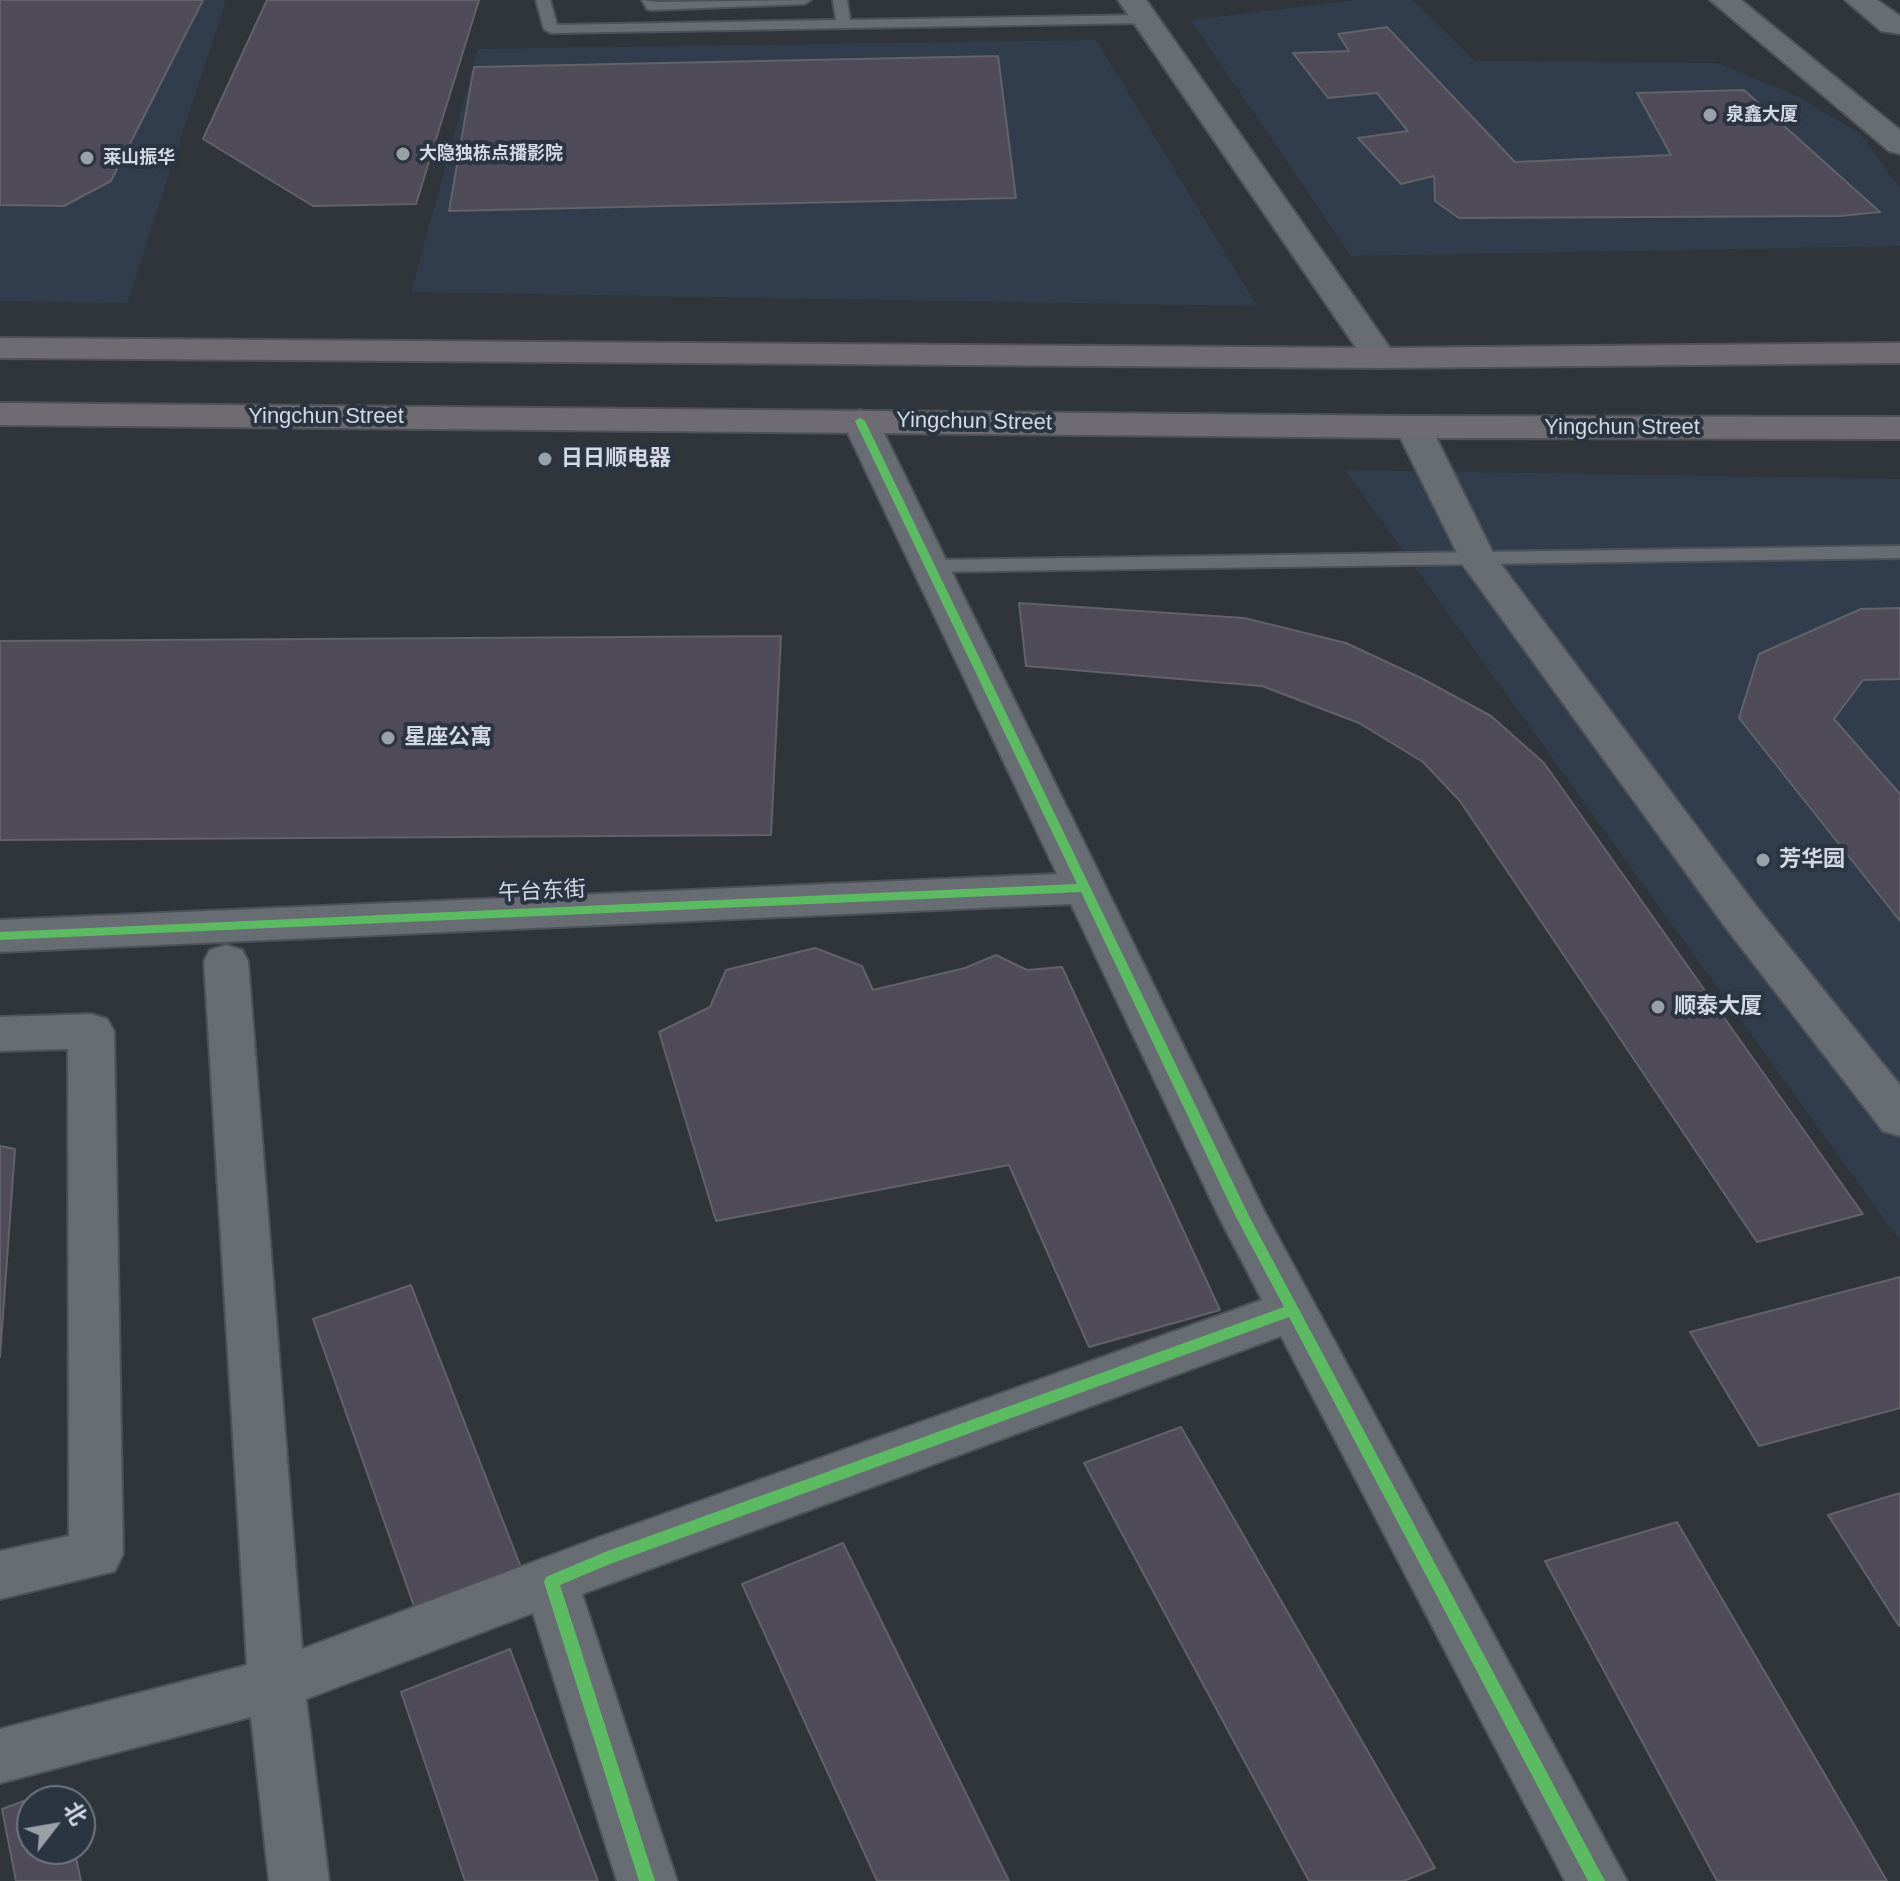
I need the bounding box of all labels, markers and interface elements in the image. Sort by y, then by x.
place label: 泉鑫大厦 [1726,104,1798,126]
marker: 泉鑫大厦 [1701,106,1719,124]
place label: 大隐独栋点播影院 [419,143,563,165]
marker: 大隐独栋点播影院 [394,145,412,163]
place label: 莱山振华 [103,147,175,169]
marker: 莱山振华 [78,149,96,167]
street label: Yingchun Street [248,404,404,430]
street label: Yingchun Street [896,407,1052,437]
street label: Yingchun Street [1544,415,1700,441]
place label: 日日顺电器 [561,446,671,472]
marker: 日日顺电器 [536,450,554,468]
place label: 星座公寓 [404,725,492,751]
marker: 星座公寓 [379,729,397,747]
place label: 芳华园 [1779,847,1845,873]
marker: 芳华园 [1754,851,1772,869]
street label: 午台东街 [497,877,587,907]
place label: 顺泰大厦 [1674,994,1762,1020]
marker: 顺泰大厦 [1649,998,1667,1016]
north arrow [16,1785,96,1865]
text: 北 [59,1798,92,1829]

